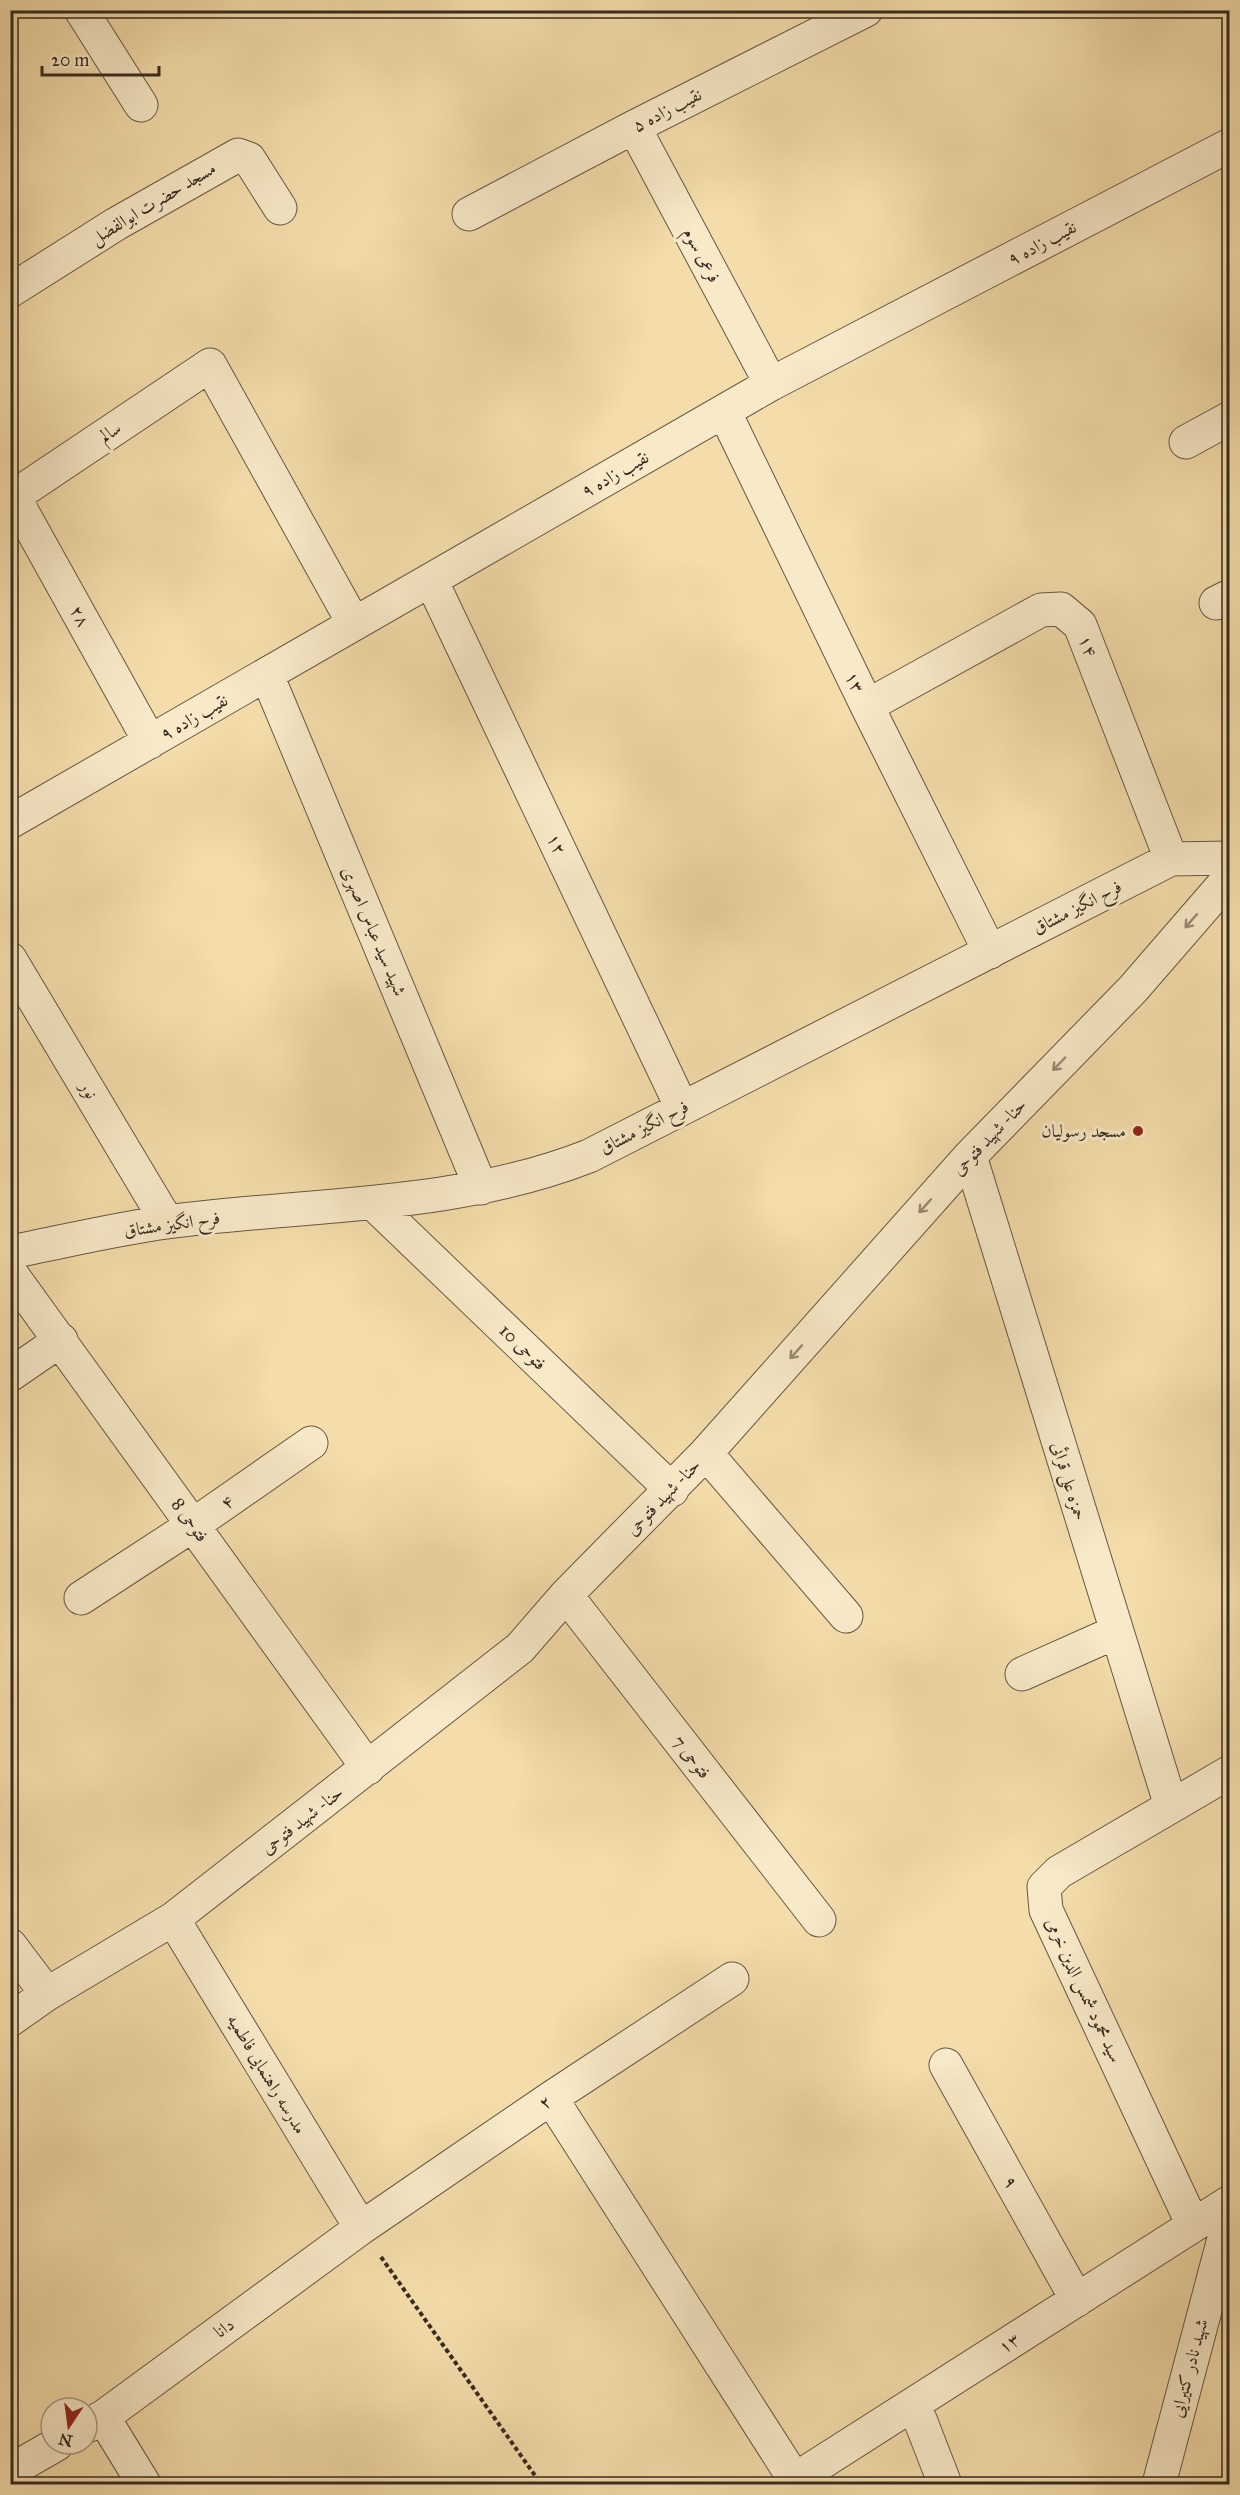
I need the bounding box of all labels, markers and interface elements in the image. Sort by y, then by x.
scale bar [42,39,159,77]
text: 20 m [51,49,89,71]
street label: نقیب زاده ۵ [629,83,706,138]
street label: مسجد حضرت ابوالفضل [86,157,221,251]
street label: نقیب زاده ۹ [1004,216,1081,271]
street label: فرعی سوم [674,224,726,289]
street label: سالم [95,417,128,451]
street label: نقیب زاده ۹ [577,446,653,503]
street label: ۲۸ [65,601,95,631]
street label: ۱۴ [1074,632,1102,660]
street label: ۱۳ [840,668,870,696]
street label: نقیب زاده ۹ [156,689,232,746]
street label: ۱۲ [543,830,571,858]
street label: شهید سید عباس اصهری [336,863,411,1000]
street label: فرح انگیز مشتاق [1028,874,1127,943]
one-way arrow [1184,913,1198,928]
one-way arrow [1052,1057,1066,1072]
street label: نور [74,1075,103,1103]
street label: فرح انگیز مشتاق [595,1094,694,1163]
street label: حنا- شهید فتوحی [947,1094,1032,1181]
place label: مسجد رسولیان [1041,1120,1126,1142]
marker: مسجد رسولیان [1131,1124,1145,1138]
one-way arrow [918,1198,932,1213]
street label: فرح انگیز مشتاق [122,1205,222,1247]
street label: فتوحی 10 [495,1319,551,1375]
one-way arrow [789,1344,803,1359]
street label: حمزه علی قرائی [1045,1439,1091,1524]
street label: حنا- شهید فتوحی [621,1454,706,1541]
street label: ۴ [216,1490,238,1514]
street label: فتوحی 8 [167,1494,213,1546]
street label: فتوحی 7 [668,1731,716,1783]
street label: حنا- شهید فتوحی [256,1781,348,1860]
street label: سید محمود شمس الدین خرمی [1040,1914,1127,2066]
street label: مدرسه راهنمایی فاطمیه [222,2010,311,2138]
street label: ۲ [534,2090,556,2114]
street label: ۹ [999,2172,1023,2192]
street label: دانا [210,2313,238,2343]
street label: شهید نادر کتیرایی [1165,2316,1214,2420]
street label: ۱۳ [994,2328,1024,2358]
north arrow [39,2396,99,2456]
text: N [57,2429,74,2451]

